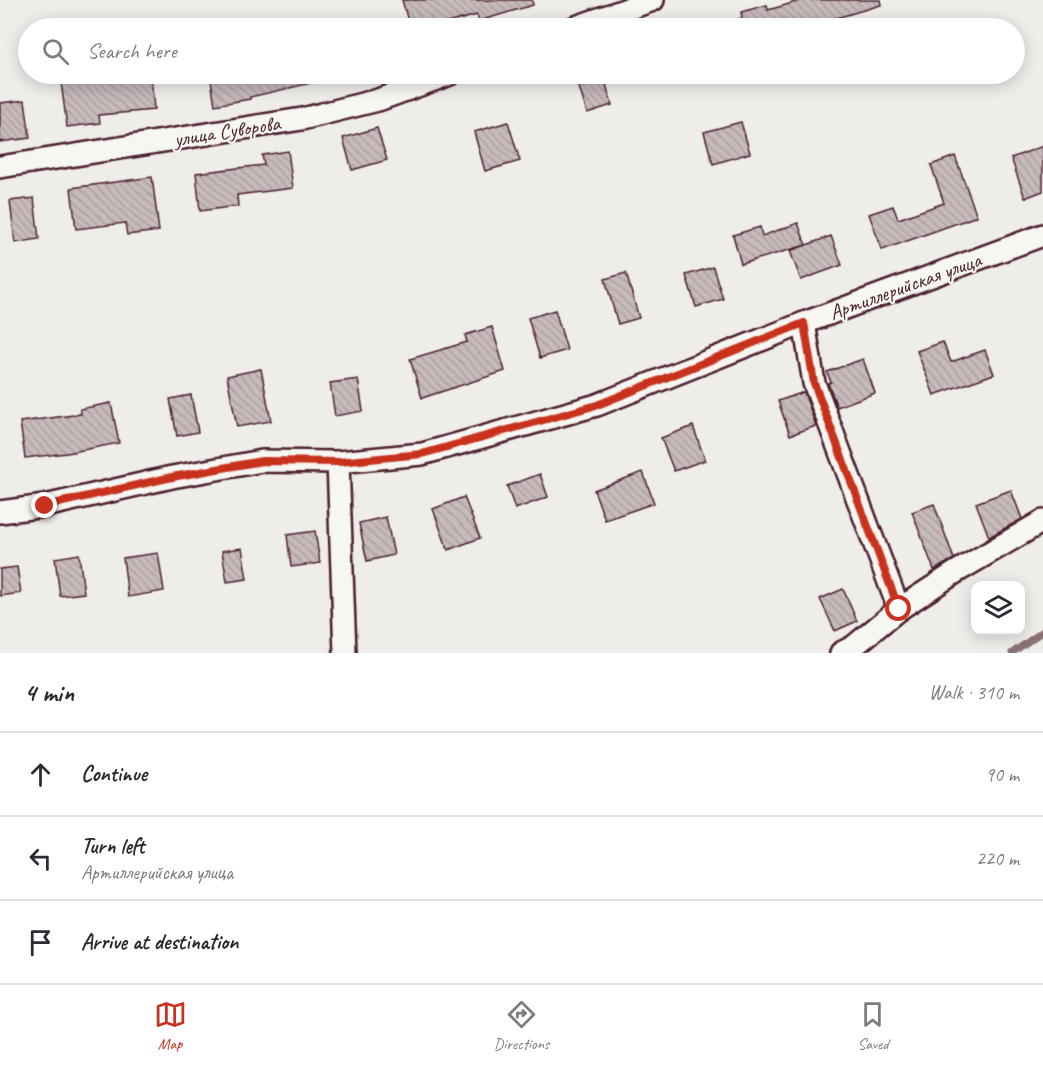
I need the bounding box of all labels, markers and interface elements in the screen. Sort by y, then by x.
search box [18,18,1025,84]
icon: search [39,35,72,68]
text: Search here [87,37,177,65]
street label: улица Суворова [170,109,284,153]
street label: Артиллерийская улица [826,246,986,326]
route end [31,492,57,518]
map controls [971,581,1025,635]
button: layers [971,581,1025,635]
route start [885,595,911,621]
text: 4 min [24,676,74,709]
text: Walk · 310 m [929,680,1019,705]
icon: ahead [24,758,57,791]
text: Continue [81,760,147,788]
text: 90 m [985,762,1019,787]
text: Turn left [81,832,145,860]
icon: left [24,842,57,875]
text: 220 m [976,846,1019,871]
text: Артиллерийская улица [81,860,233,885]
icon: arrive [24,926,57,959]
text: Arrive at destination [81,928,238,956]
tab: Map [154,998,187,1054]
tab: Directions [494,998,549,1054]
tab: Saved [856,998,889,1054]

